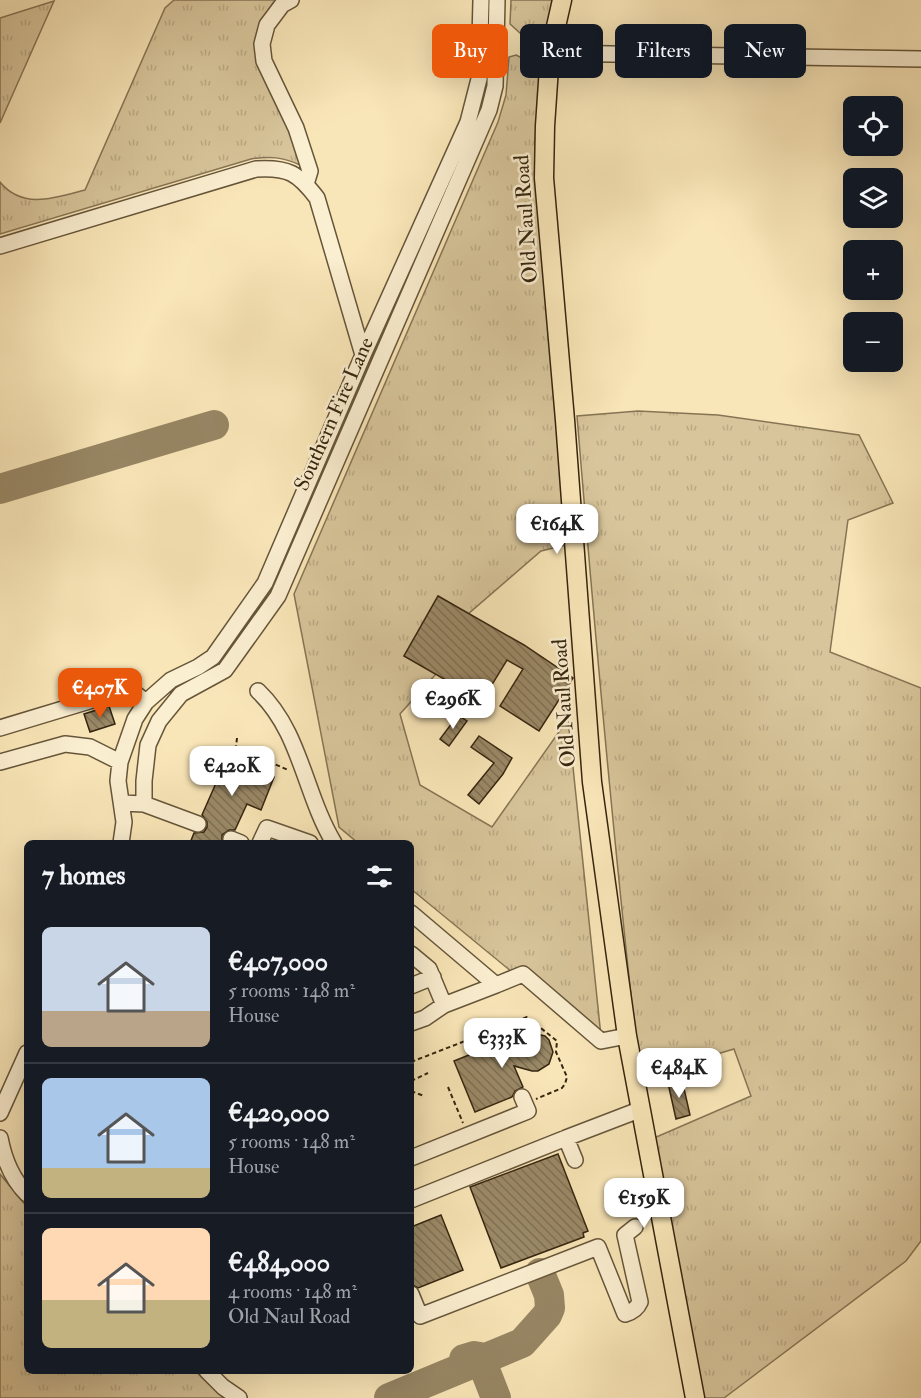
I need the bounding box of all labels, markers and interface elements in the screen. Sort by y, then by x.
chip: Buy [432,24,508,78]
chip: Rent [520,24,603,78]
chip: Filters [615,24,712,78]
chip: New [724,24,806,78]
map controls [843,96,903,372]
button: locate [843,96,903,156]
street label: Old Naul Road [508,153,544,284]
button: layers [843,168,903,228]
button: + [843,240,903,300]
button: − [843,312,903,372]
street label: Southern Fire Lane [288,333,380,495]
pin: €164K [515,504,599,555]
text: €164K [530,511,584,536]
street label: Old Naul Road [546,637,582,768]
pin: €407K [58,668,142,719]
text: €407K [72,675,128,700]
pin: €296K [411,679,495,730]
text: €296K [425,686,481,711]
pin: €420K [190,746,274,797]
text: €420K [204,753,260,778]
text: 7 homes [42,860,125,892]
icon: filters [363,860,396,893]
text: €407,000 [228,946,328,978]
icon: home [90,951,162,1023]
text: 5 rooms · 148 m² [228,978,355,1003]
text: House [228,1003,279,1028]
pin: €333K [460,1018,544,1069]
text: €333K [478,1025,526,1050]
pin: €484K [637,1048,721,1099]
text: €484K [651,1055,707,1080]
text: €420,000 [228,1097,330,1129]
icon: home [90,1102,162,1174]
text: 5 rooms · 148 m² [228,1129,355,1154]
text: House [228,1154,279,1179]
pin: €159K [602,1178,686,1229]
text: €159K [618,1185,670,1210]
text: €484,000 [228,1247,330,1279]
icon: home [90,1252,162,1324]
text: 4 rooms · 148 m² [228,1279,357,1304]
text: Old Naul Road [228,1304,350,1329]

